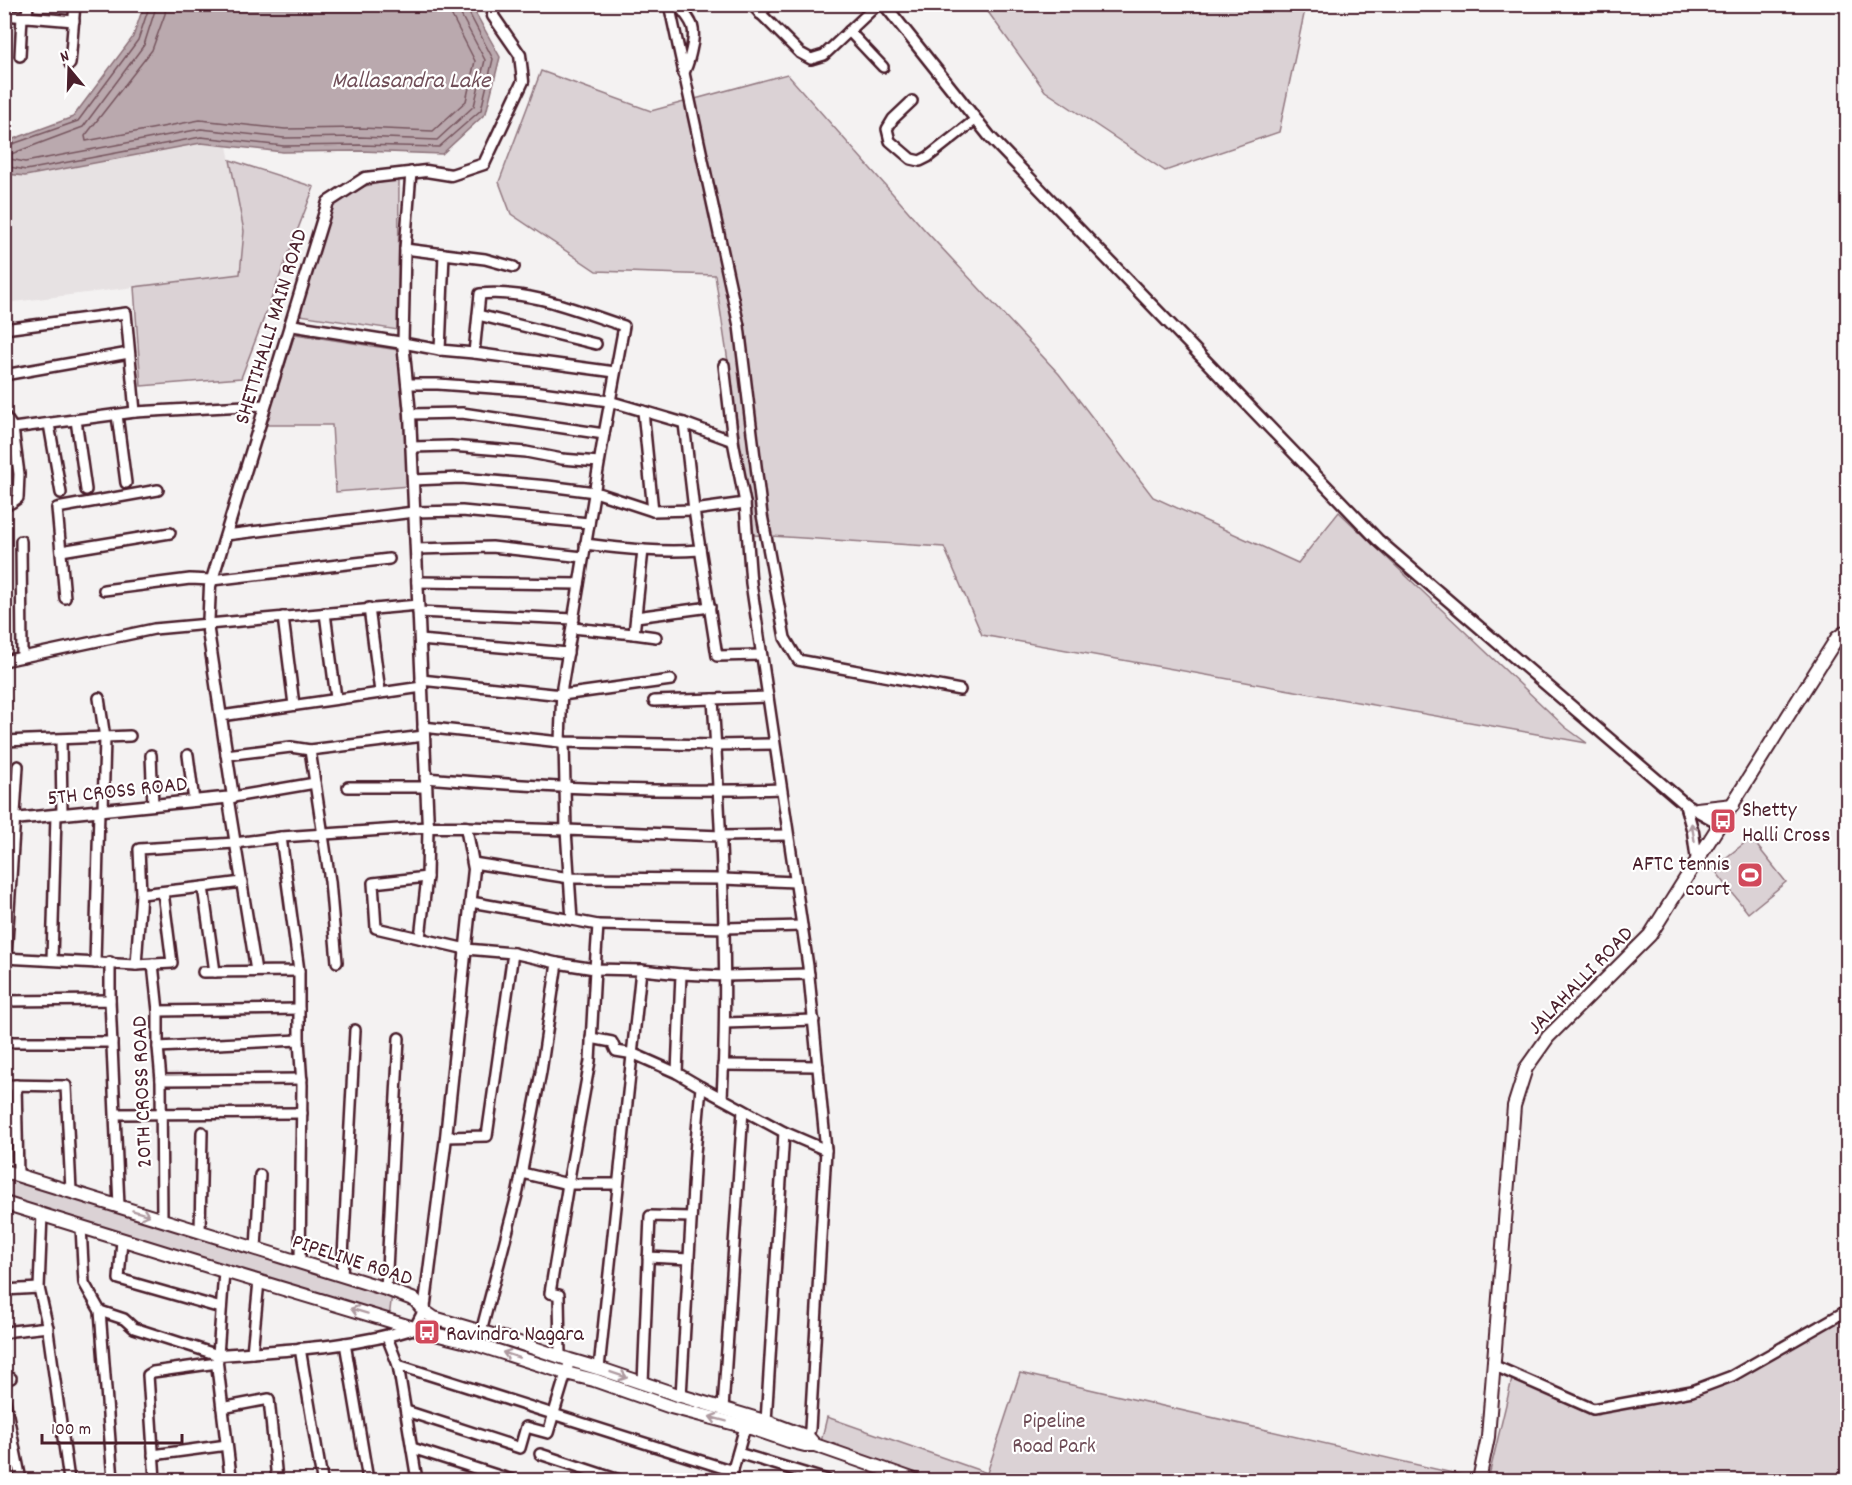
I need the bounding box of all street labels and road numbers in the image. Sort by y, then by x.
street label: SHETTIHALLI MAIN ROAD [228,226,317,429]
street label: 5TH CROSS ROAD [46,770,189,815]
street label: JALAHALLI ROAD [1521,920,1642,1043]
street label: 20TH CROSS ROAD [125,1015,162,1168]
street label: PIPELINE ROAD [288,1227,416,1295]

